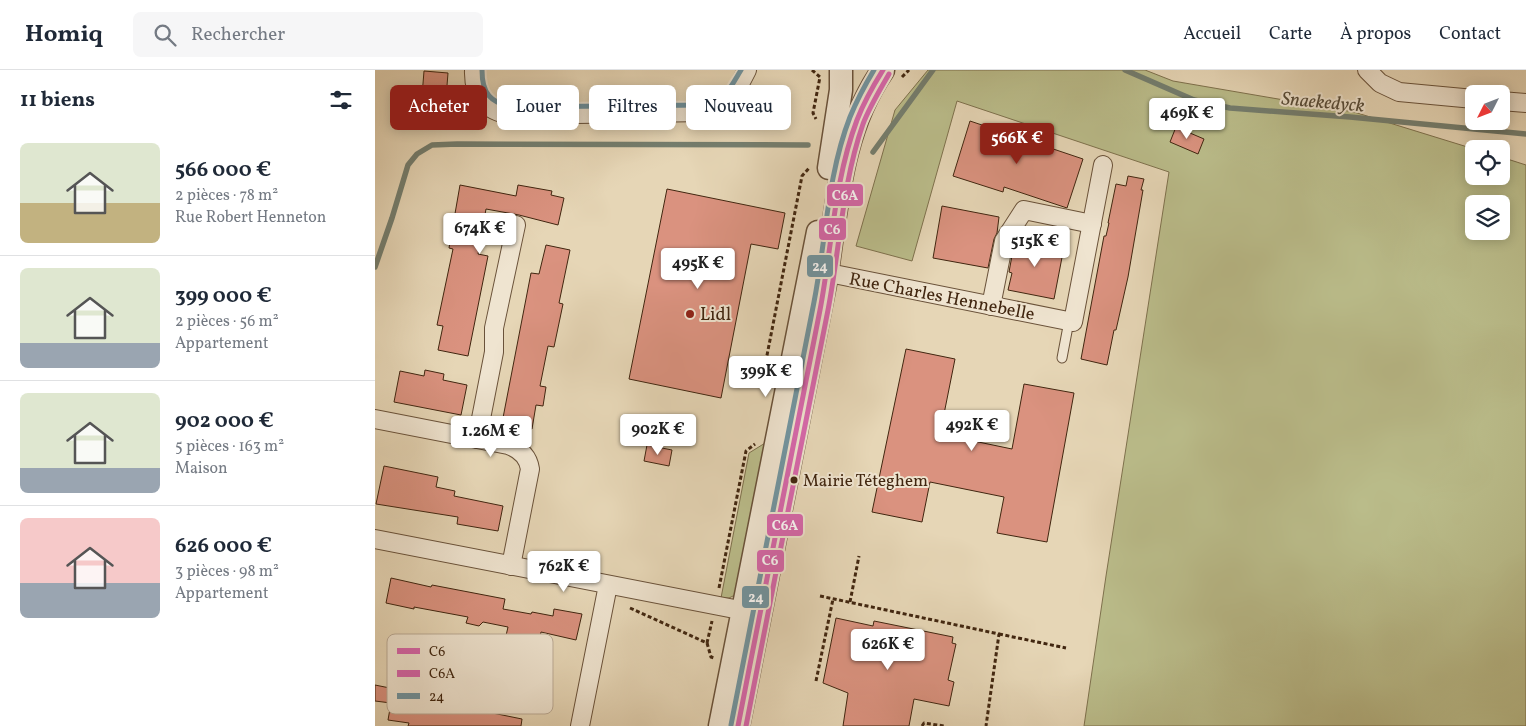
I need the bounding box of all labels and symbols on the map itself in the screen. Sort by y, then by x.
north arrow [1465,85,1510,130]
water label: Snaekedyck [1280,86,1366,120]
pin: 469K € [1146,98,1228,140]
pin: 566K € [976,122,1058,165]
line badge: C6A [826,183,864,207]
text: C6A [832,187,858,206]
pin: 674K € [439,212,521,255]
line badge: C6 [818,217,847,241]
text: C6 [824,221,841,240]
pin: 515K € [994,226,1076,268]
pin: 495K € [657,248,739,290]
line badge: 24 [806,254,834,278]
text: 24 [812,258,828,277]
street label: Rue Charles Hennebelle [847,267,1037,328]
place label: Lidl [700,303,731,328]
marker: Lidl [684,308,696,320]
pin: 399K € [725,356,807,398]
pin: 492K € [931,410,1013,452]
pin: 902K € [617,414,699,456]
pin: 1.26M € [445,416,537,458]
place label: Mairie Téteghem [803,470,928,493]
marker: Mairie Téteghem [789,475,799,485]
line badge: C6A [766,513,804,537]
text: C6A [772,517,798,536]
line badge: C6 [756,549,785,573]
pin: 762K € [523,550,605,593]
text: C6 [762,552,779,571]
line badge: 24 [741,585,770,609]
text: 24 [748,589,764,608]
pin: 626K € [847,628,929,671]
legend [387,634,553,714]
text: C6 [429,643,445,662]
text: C6A [429,665,455,684]
text: 24 [429,688,444,707]

